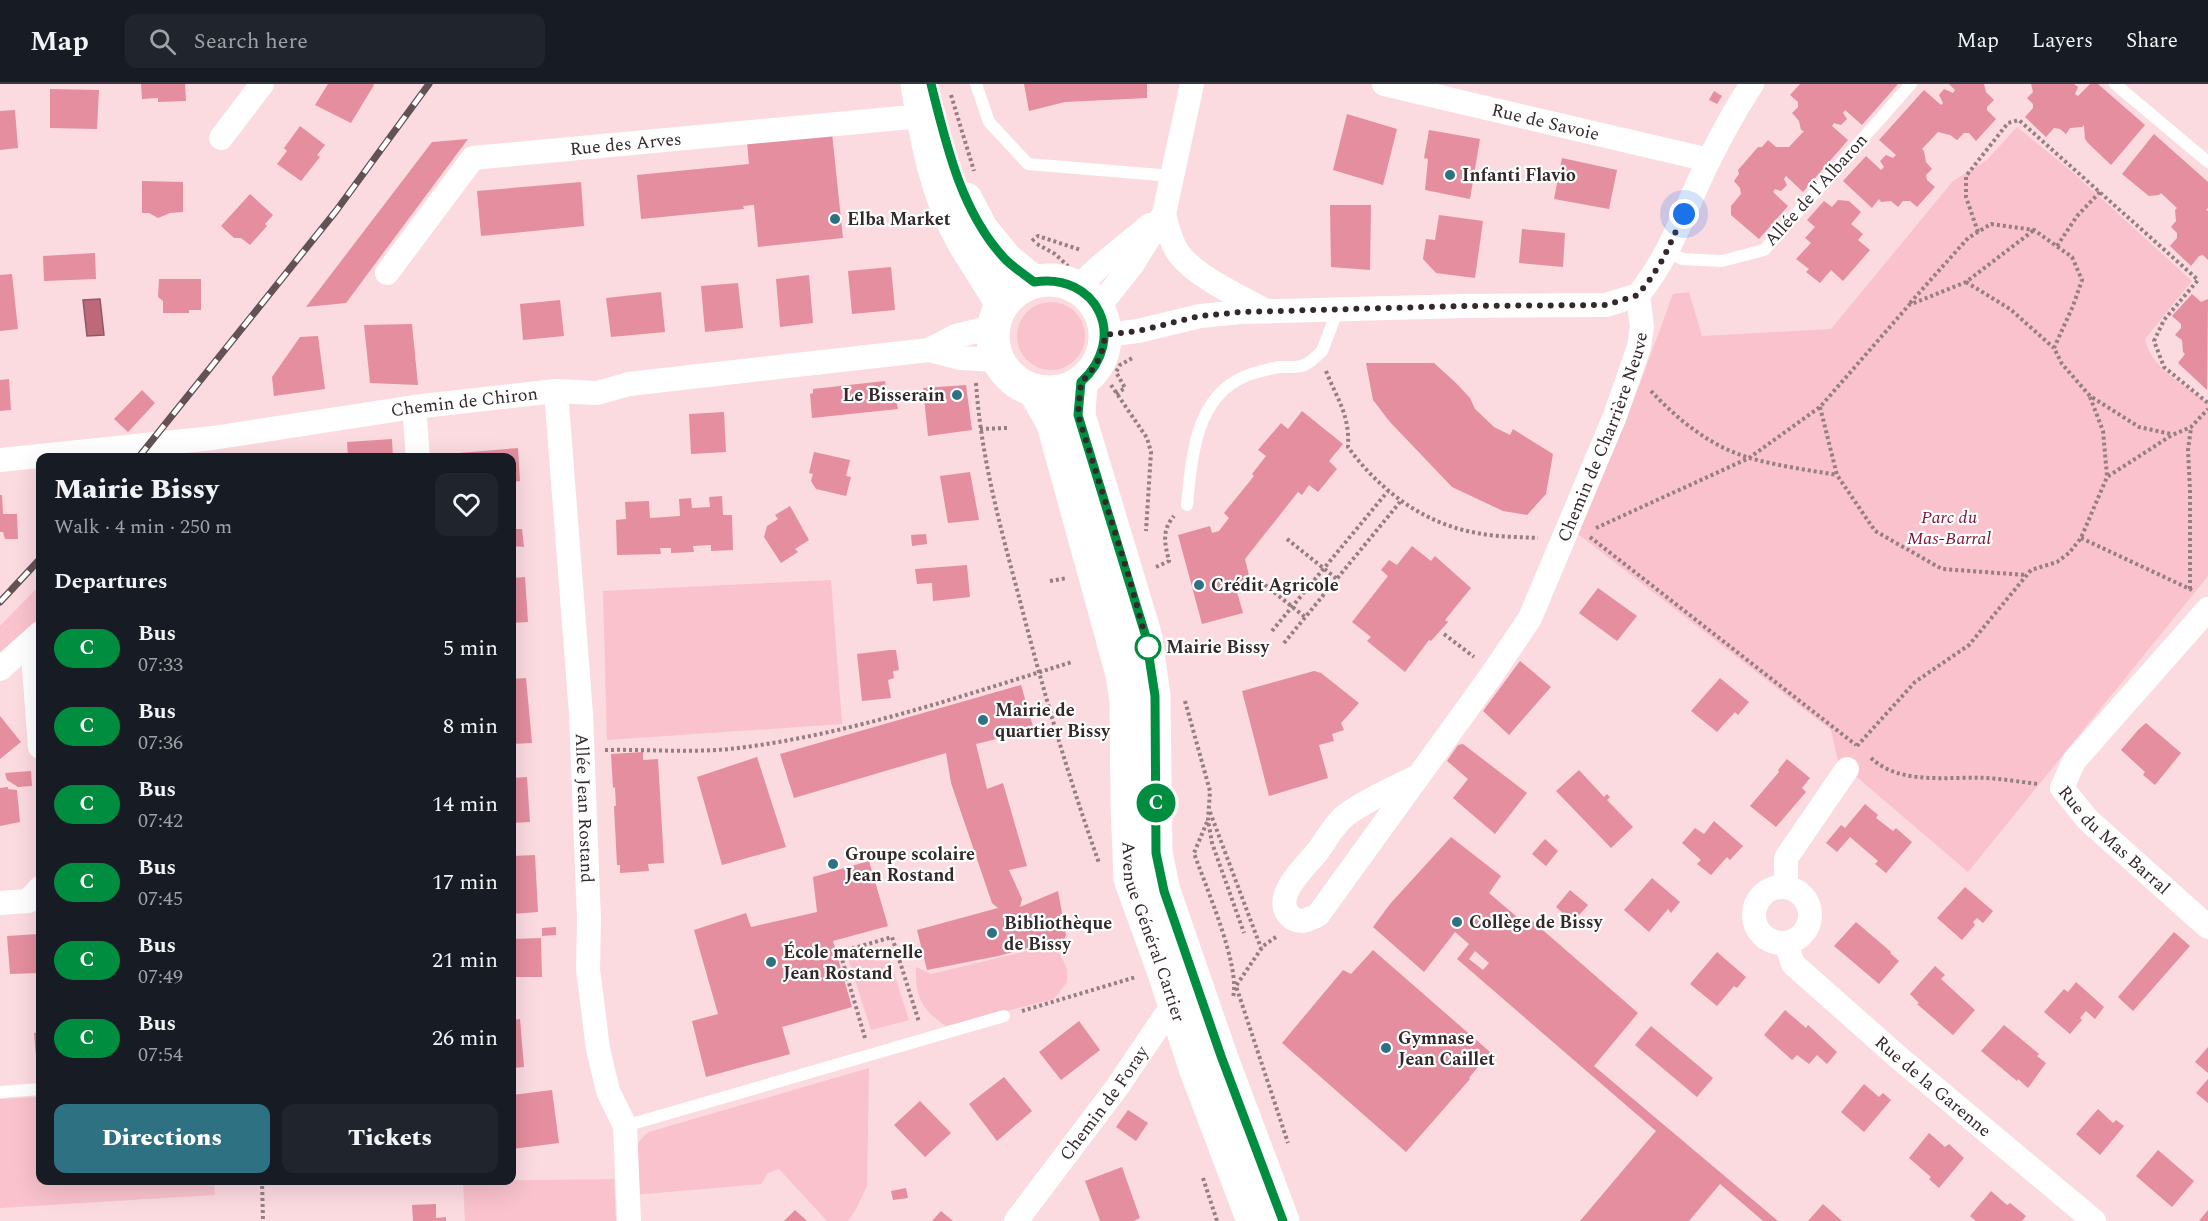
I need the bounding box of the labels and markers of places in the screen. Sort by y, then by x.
place label: Infanti Flavio [1462,162,1576,189]
marker: Infanti Flavio [1443,168,1457,182]
place label: Elba Market [847,206,951,233]
marker: Elba Market [828,212,842,226]
place label: Le Bisserain [843,382,945,409]
marker: Le Bisserain [950,388,964,402]
place label: Crédit Agricole [1211,572,1339,599]
marker: Crédit Agricole [1192,578,1206,592]
marker: Mairie Bissy [1135,634,1161,660]
place label: Mairie Bissy [1166,634,1271,661]
place label: Mairie de quartier Bissy [995,697,1111,745]
marker: Mairie de quartier Bissy [976,713,990,727]
place label: Groupe scolaire Jean Rostand [845,841,975,889]
marker: Groupe scolaire Jean Rostand [826,857,840,871]
place label: Collège de Bissy [1469,909,1604,936]
place label: Bibliothèque de Bissy [1004,910,1112,958]
marker: Collège de Bissy [1450,915,1464,929]
marker: Bibliothèque de Bissy [985,926,999,940]
place label: École maternelle Jean Rostand [783,939,923,987]
marker: École maternelle Jean Rostand [764,955,778,969]
place label: Gymnase Jean Caillet [1398,1025,1495,1073]
marker: Gymnase Jean Caillet [1379,1041,1393,1055]

